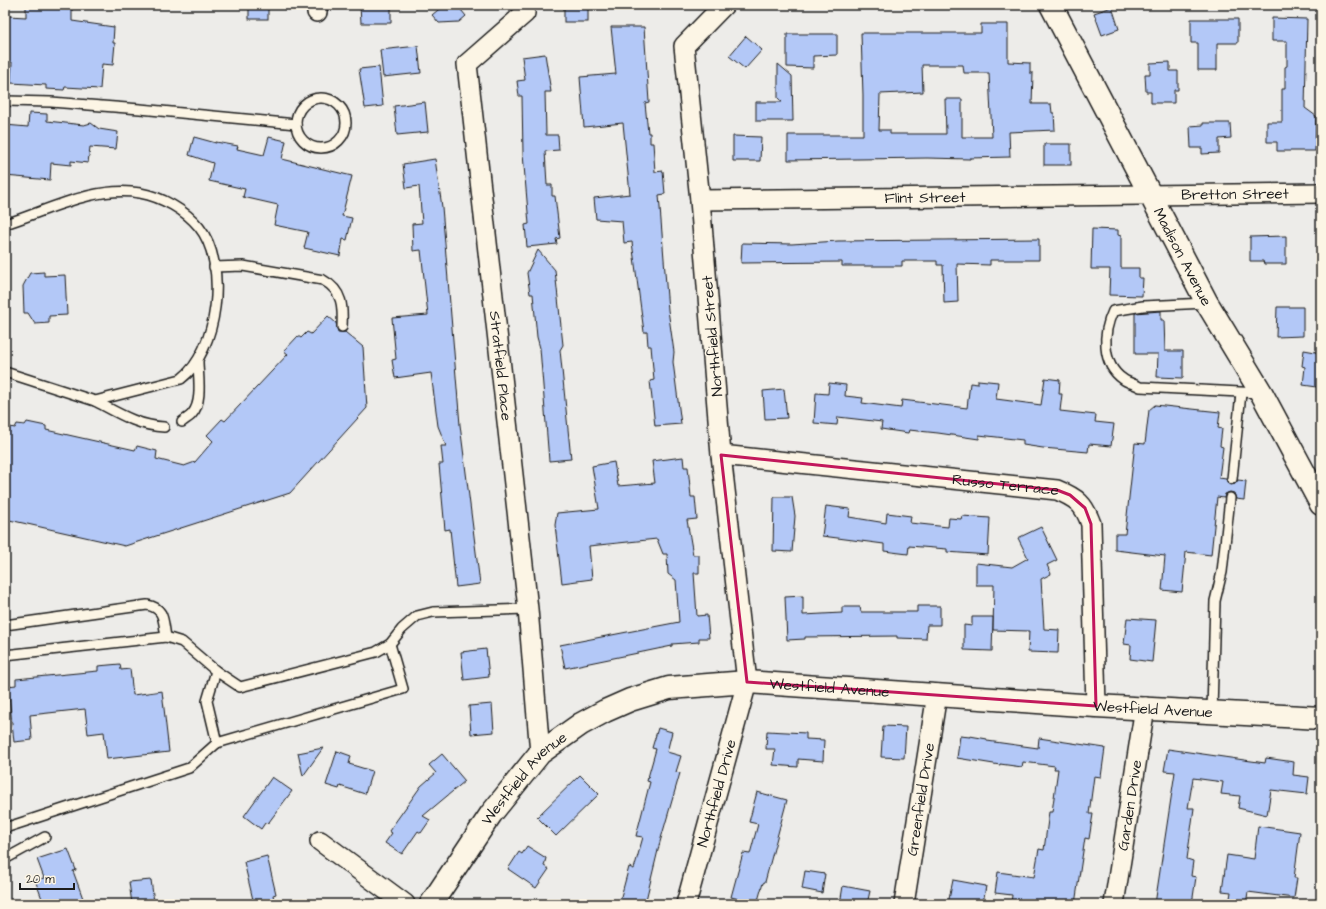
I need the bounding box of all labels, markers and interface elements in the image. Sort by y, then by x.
street label: Bretton Street [1181,183,1289,206]
street label: Flint Street [884,187,966,209]
street label: Madison Avenue [1148,204,1217,310]
street label: Northfield Street [697,275,728,397]
street label: Stratfield Place [484,310,517,422]
street label: Russo Terrace [951,469,1060,501]
street label: Westfield Avenue [769,674,890,703]
street label: Westfield Avenue [1092,696,1213,723]
street label: Westfield Avenue [476,727,571,829]
street label: Northfield Drive [692,737,742,850]
street label: Greenfield Drive [902,741,940,857]
street label: Garden Drive [1113,758,1148,852]
scale bar [20,865,74,891]
text: 20 m [26,871,55,888]

